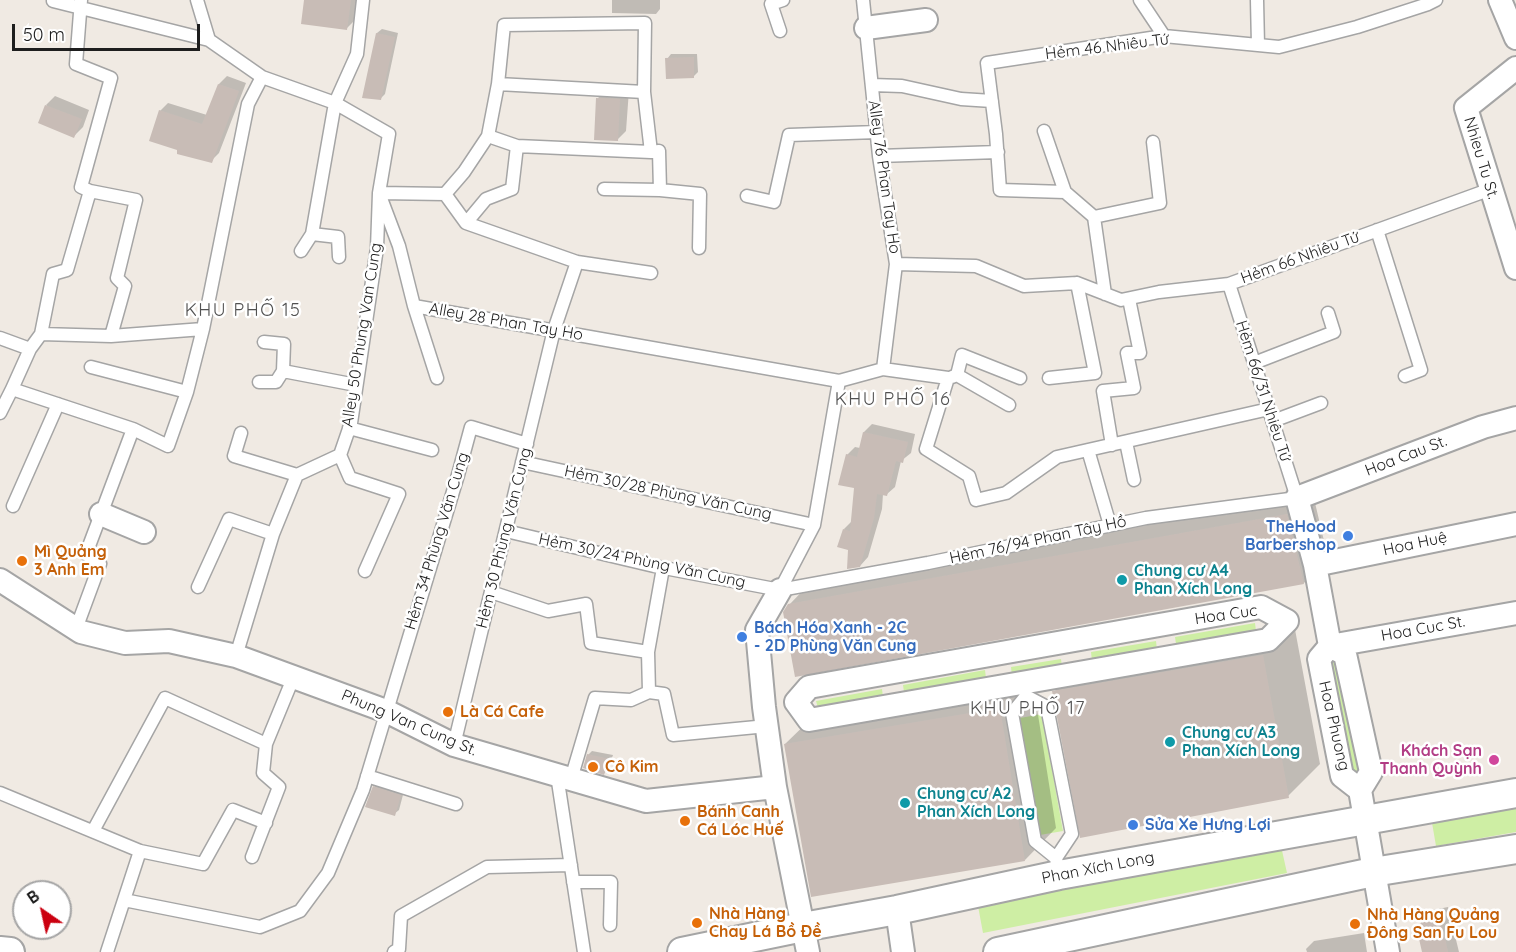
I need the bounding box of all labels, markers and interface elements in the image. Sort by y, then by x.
scale bar [15,12,202,50]
text: 50 m [23,23,65,46]
street label: Hẻm 46 Nhiêu Tứ [1044,30,1170,64]
street label: Alley 76 Phan Tay Ho [864,99,904,255]
street label: Nhieu Tu St. [1459,114,1503,202]
street label: Hẻm 66 Nhiêu Tứ [1238,228,1362,288]
street label: Alley 50 Phung Van Cung [338,241,386,429]
street label: Alley 28 Phan Tay Ho [427,299,585,345]
district label: KHU PHỐ 15 [185,300,301,322]
street label: Hẻm 66/31 Nhiêu Tứ [1231,318,1295,464]
district label: KHU PHỐ 16 [835,389,951,411]
street label: Hoa Cau St. [1362,432,1450,480]
street label: Hẻm 30 Phùng Văn Cung [472,446,536,630]
street label: Hẻm 34 Phùng Văn Cung [401,450,473,632]
street label: Hẻm 30/28 Phùng Văn Cung [563,462,773,524]
street label: Hẻm 76/94 Phan Tây Hồ [948,512,1128,568]
place label: TheHood Barbershop [1245,517,1336,555]
street label: Hoa Huệ [1381,528,1449,560]
marker: TheHood Barbershop [1341,529,1355,543]
street label: Hẻm 30/24 Phùng Văn Cung [537,530,747,592]
place label: Mì Quảng 3 Anh Em [34,542,107,580]
marker: Mì Quảng 3 Anh Em [15,554,29,568]
place label: Chung cư A4 Phan Xích Long [1134,561,1252,599]
marker: Chung cư A4 Phan Xích Long [1115,573,1129,587]
street label: Hoa Cuc [1193,601,1259,629]
street label: Hoa Cuc St. [1380,612,1466,646]
place label: Bách Hóa Xanh - 2C - 2D Phùng Văn Cung [754,618,916,656]
marker: Bách Hóa Xanh - 2C - 2D Phùng Văn Cung [735,630,749,644]
street label: Hoa Phuong [1314,679,1354,773]
street label: Phung Van Cung St. [338,686,480,760]
district label: KHU PHỐ 17 [970,698,1086,720]
place label: Là Cá Cafe [460,702,544,722]
marker: Là Cá Cafe [441,705,455,719]
place label: Chung cư A3 Phan Xích Long [1182,723,1300,761]
marker: Chung cư A3 Phan Xích Long [1163,735,1177,749]
place label: Khách Sạn Thanh Quỳnh [1379,741,1482,779]
marker: Khách Sạn Thanh Quỳnh [1487,753,1501,767]
place label: Cô Kim [605,757,659,777]
marker: Cô Kim [586,760,600,774]
place label: Chung cư A2 Phan Xích Long [917,784,1035,822]
marker: Chung cư A2 Phan Xích Long [898,796,912,810]
place label: Bánh Canh Cá Lóc Huế [697,802,784,840]
marker: Bánh Canh Cá Lóc Huế [678,814,692,828]
place label: Sửa Xe Hưng Lợi [1145,815,1270,835]
marker: Sửa Xe Hưng Lợi [1126,818,1140,832]
street label: Phan Xích Long [1040,848,1156,888]
north arrow [12,880,72,940]
text: B [23,886,43,908]
place label: Nhà Hàng Chay Lá Bồ Đề [709,904,822,942]
place label: Nhà Hàng Quảng Đông San Fu Lou [1367,905,1500,943]
marker: Nhà Hàng Chay Lá Bồ Đề [690,916,704,930]
marker: Nhà Hàng Quảng Đông San Fu Lou [1348,917,1362,931]

